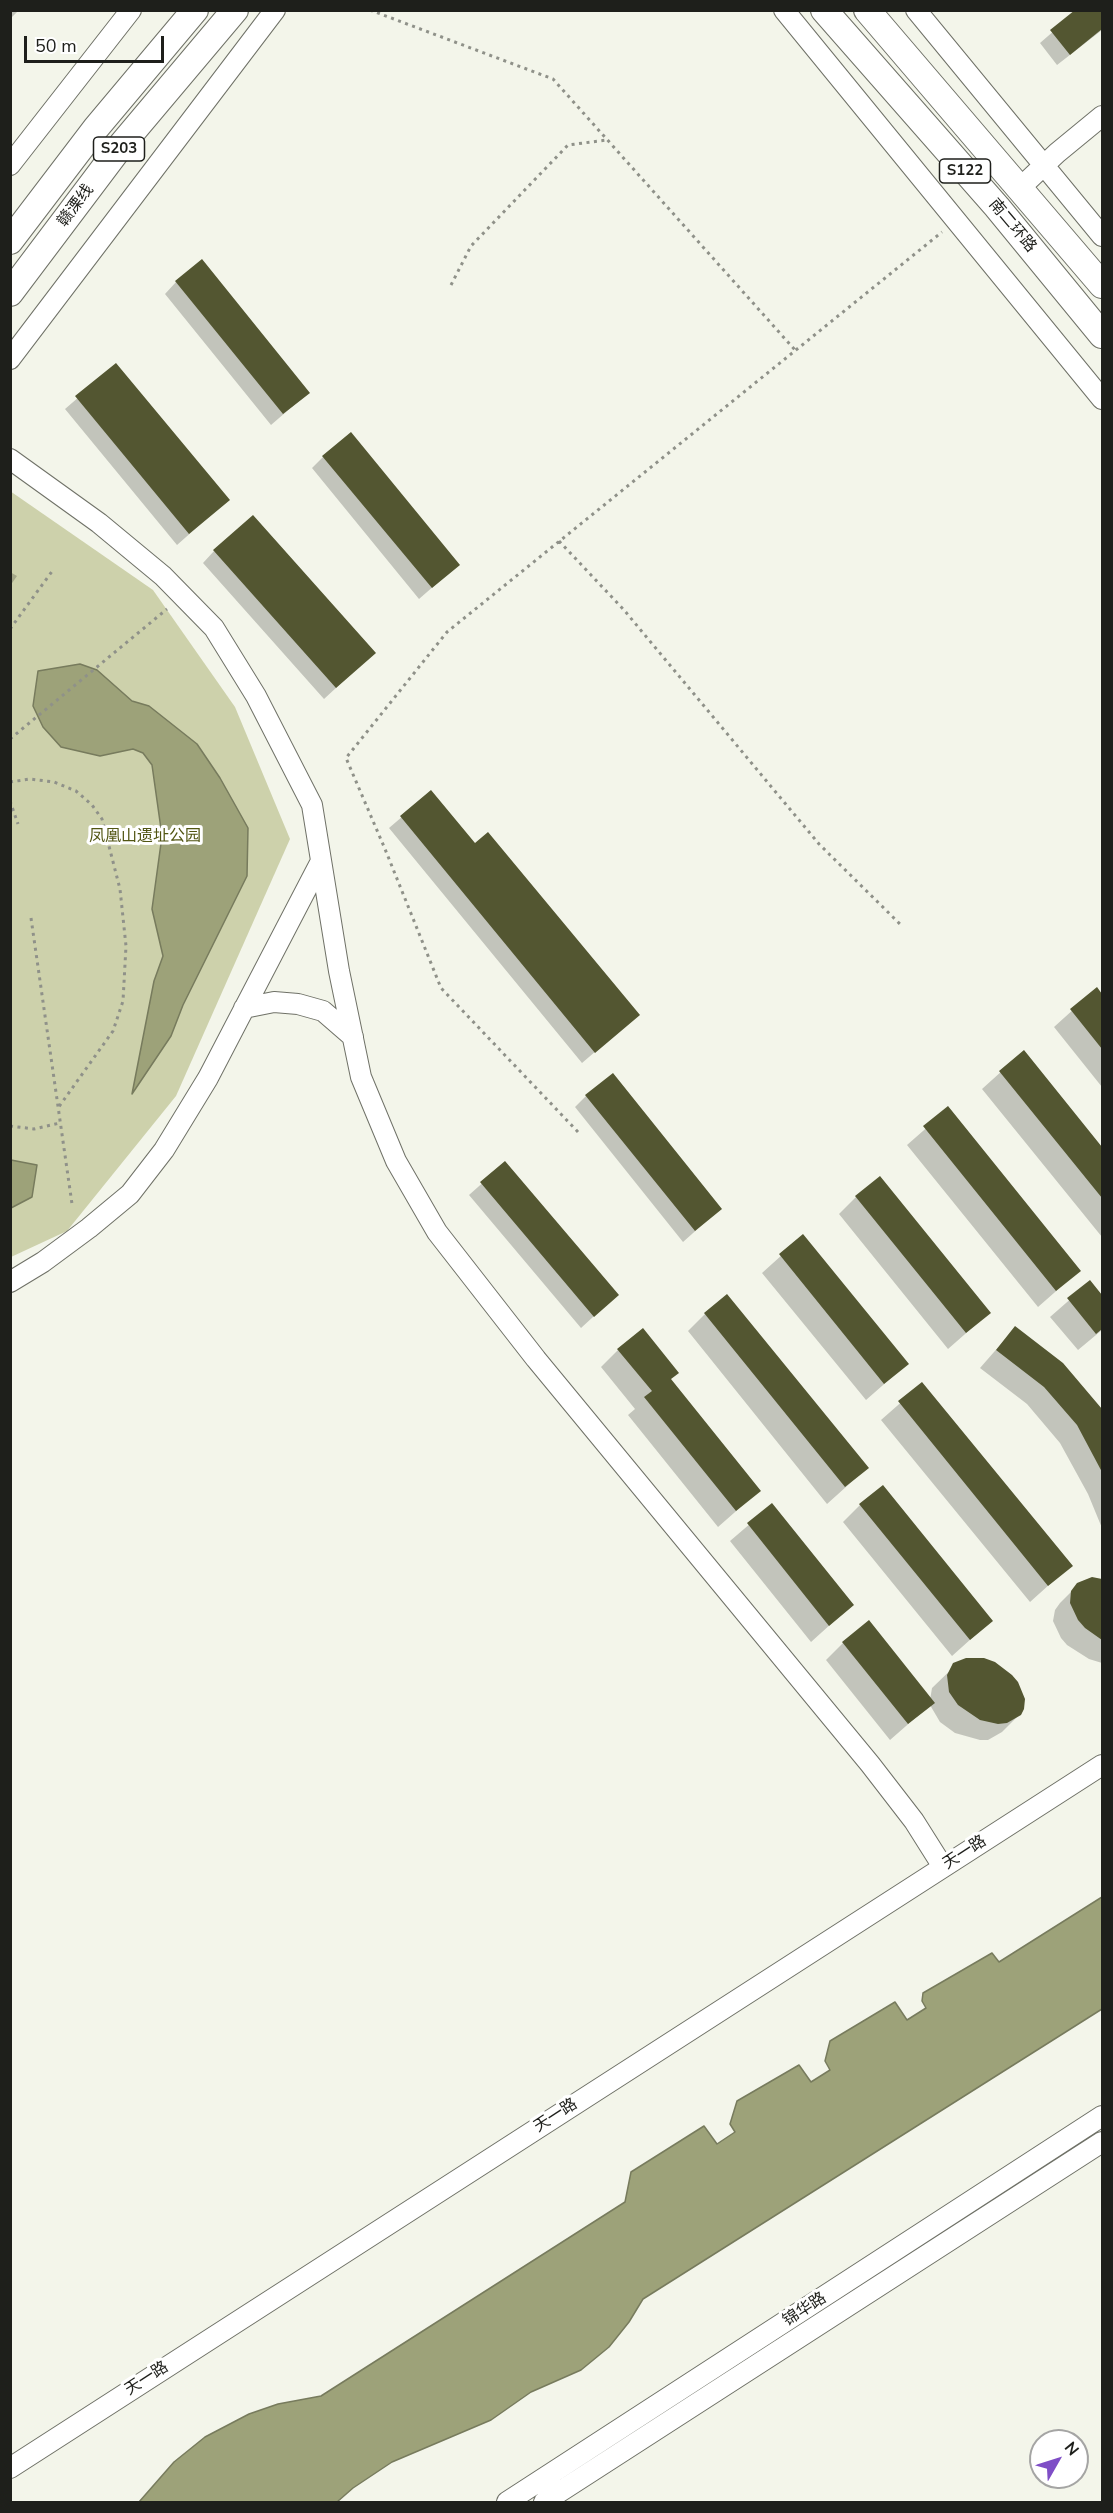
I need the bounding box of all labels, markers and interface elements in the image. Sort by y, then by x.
scale bar [27,24,166,62]
text: 50 m [35,34,77,58]
road number: S203 [94,137,144,161]
road number: S122 [940,159,990,183]
street label: 赣溧线 [54,181,98,231]
street label: 南二环路 [984,195,1040,257]
park label: 凤凰山遗址公园 [89,827,201,847]
street label: 天一路 [940,1832,990,1874]
street label: 天一路 [531,2095,581,2137]
street label: 锦华路 [780,2289,830,2331]
street label: 天一路 [122,2358,172,2400]
north arrow [1029,2429,1089,2489]
text: N [1059,2437,1084,2461]

